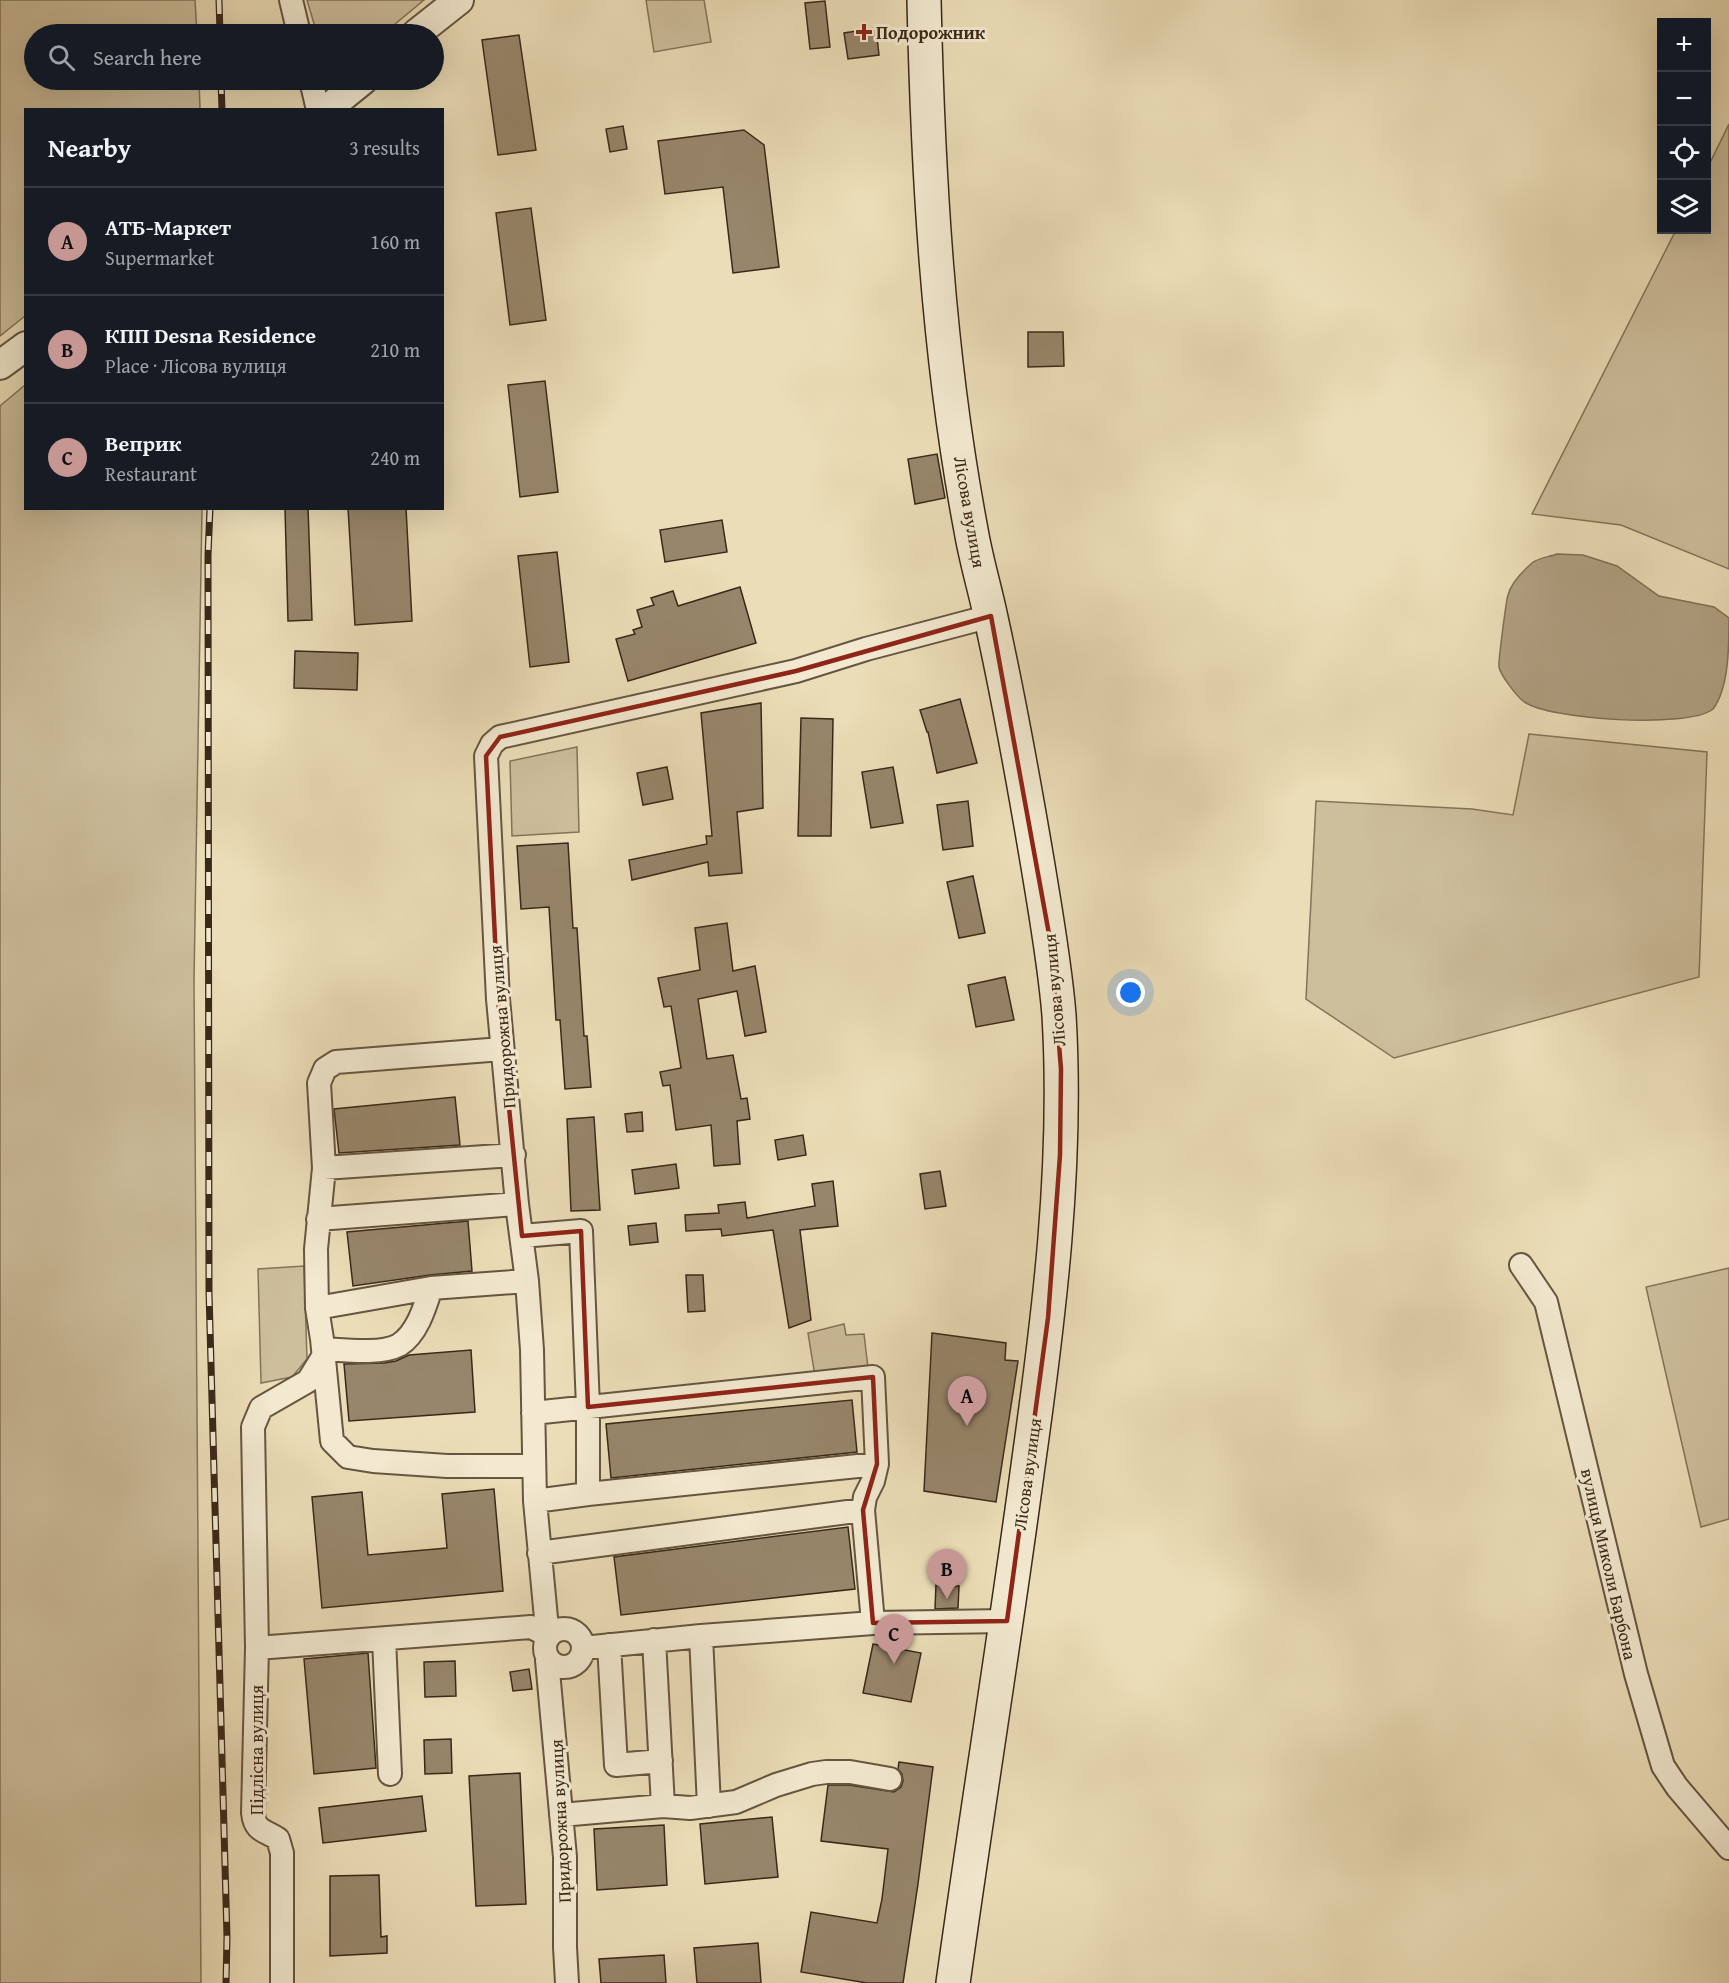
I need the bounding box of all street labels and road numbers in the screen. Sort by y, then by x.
street label: Лісова вулиця [947,454,993,570]
street label: Лісова вулиця [1036,933,1072,1047]
street label: Придорожна вулиця [481,944,523,1110]
street label: Лісова вулиця [1006,1416,1048,1532]
street label: вулиця Миколи Барбона [1574,1466,1644,1663]
street label: Підлісна вулиця [243,1685,270,1815]
street label: Придорожна вулиця [542,1738,578,1904]

